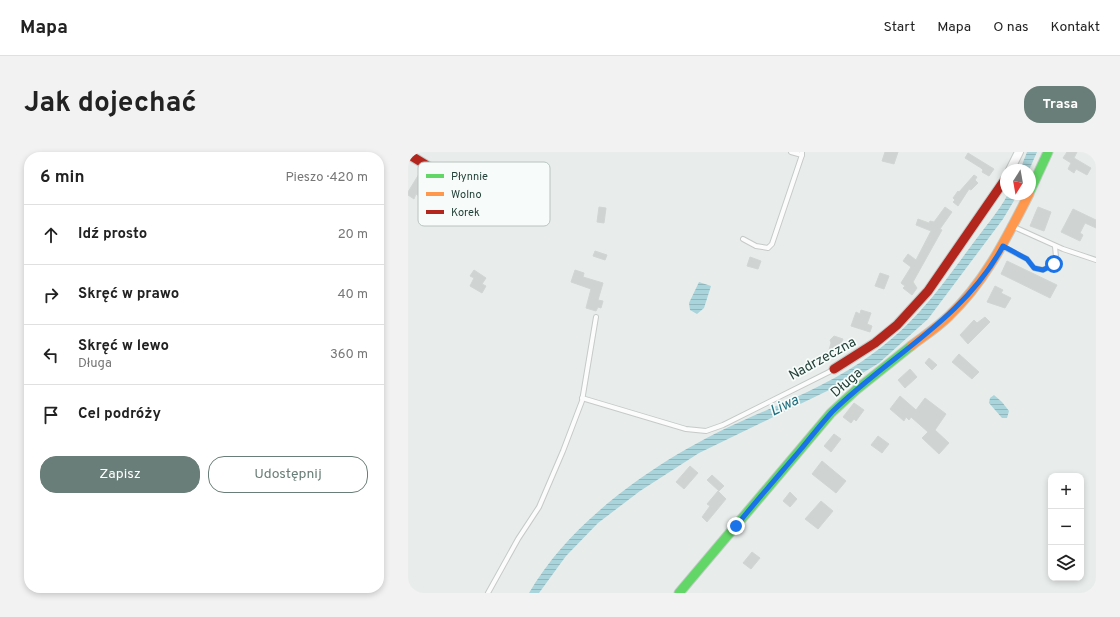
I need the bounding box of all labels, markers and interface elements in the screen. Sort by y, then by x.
text: Mapa [20,16,68,40]
text: Start [883,19,915,36]
text: Mapa [937,19,971,36]
text: O nas [993,19,1029,36]
text: Kontakt [1051,19,1100,36]
text: Jak dojechać [24,86,197,122]
button: Trasa [1024,86,1096,123]
legend [418,162,550,226]
north arrow [1000,164,1036,200]
text: 6 min [40,167,84,189]
text: Pieszo · 420 m [285,170,368,186]
text: Płynnie [451,170,488,184]
text: Wolno [451,188,482,202]
text: Korek [451,206,480,220]
icon: ahead [40,224,62,246]
text: Idź prosto [78,225,147,244]
text: 20 m [338,227,368,243]
route start [1045,255,1063,273]
icon: right [40,284,62,306]
text: Skręć w prawo [78,285,179,304]
text: 40 m [338,287,368,303]
street label: Nadrzeczna [786,334,859,385]
text: Skręć w lewo [78,337,169,356]
icon: left [40,344,62,366]
text: 360 m [330,347,368,363]
text: Długa [78,356,112,372]
street label: Długa [828,365,866,401]
water label: Liwa [767,391,802,421]
icon: arrive [40,404,62,426]
text: Cel podróży [78,405,161,424]
button: Zapisz [40,456,200,493]
button: Udostępnij [208,456,368,493]
map controls [1048,473,1084,581]
button: + [1048,473,1084,509]
button: − [1048,509,1084,545]
route end [727,517,745,535]
button: layers [1048,545,1084,581]

